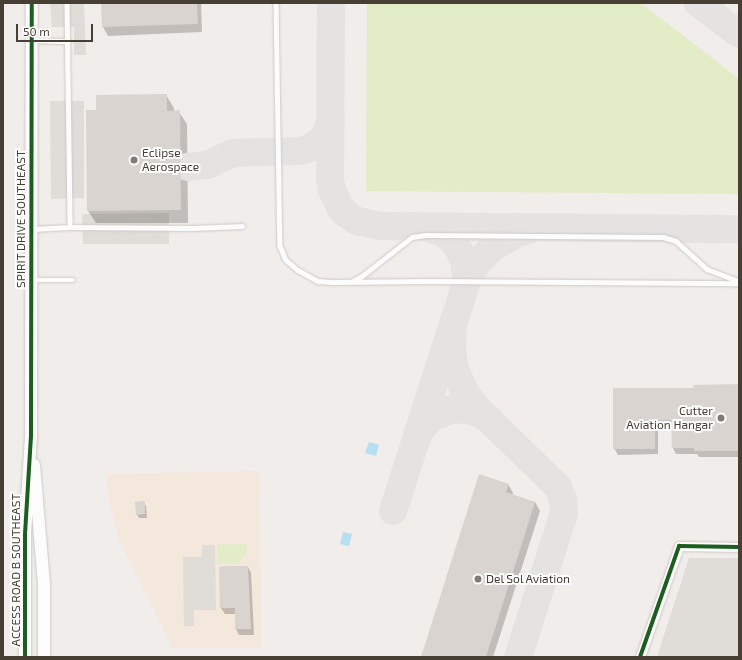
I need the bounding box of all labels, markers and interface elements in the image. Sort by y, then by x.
scale bar [18,16,95,42]
text: 50 m [23,24,50,38]
place label: Eclipse Aerospace [142,146,199,174]
street label: SPIRIT DRIVE SOUTHEAST [14,150,28,288]
marker: Eclipse Aerospace [129,155,139,165]
place label: Cutter Aviation Hangar [626,404,713,432]
marker: Cutter Aviation Hangar [716,413,726,423]
street label: ACCESS ROAD B SOUTHEAST [9,493,23,647]
place label: Del Sol Aviation [486,572,571,586]
marker: Del Sol Aviation [473,574,483,584]

